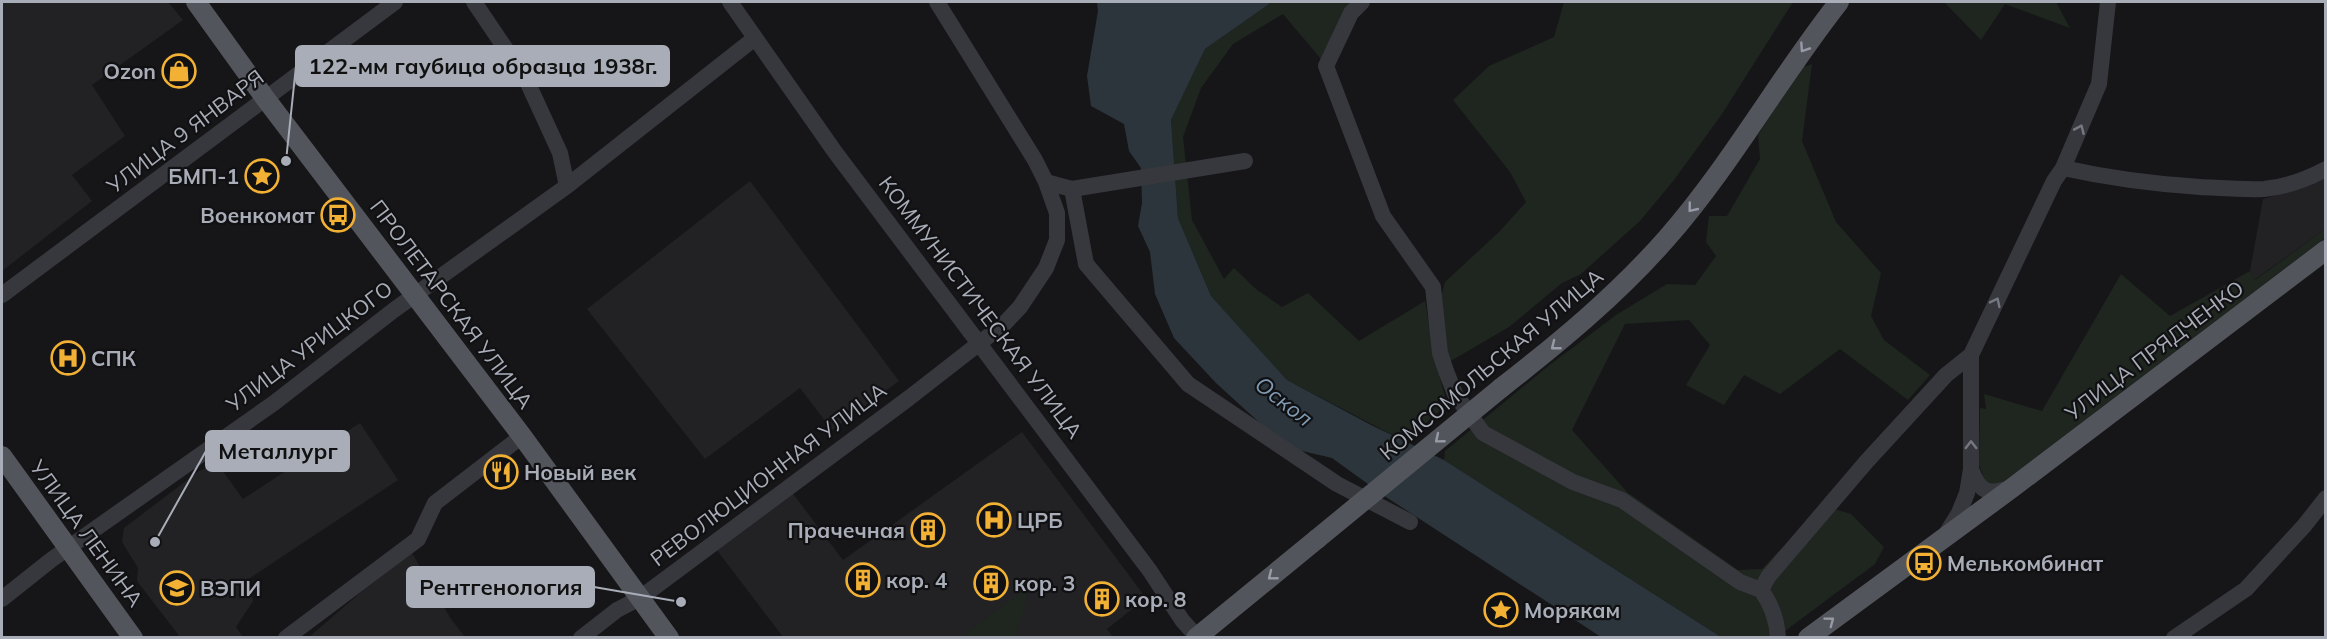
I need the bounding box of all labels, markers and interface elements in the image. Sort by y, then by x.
one-way arrow [1800,42,1811,53]
callout: 122-мм гаубица образца 1938г. [296,46,669,86]
text: 122-мм гаубица образца 1938г. [309,52,657,80]
shop icon: Ozon [161,53,197,89]
place label: Ozon [104,58,156,84]
street label: УЛИЦА 9 ЯНВАРЯ [101,64,269,199]
one-way arrow [2073,124,2085,135]
place icon: БМП-1 [244,158,280,194]
place label: БМП-1 [168,163,239,189]
street label: КОММУНИСТИЧЕСКАЯ УЛИЦА [874,171,1089,444]
street label: ПРОЛЕТАРСКАЯ УЛИЦА [365,194,539,414]
bus stop icon: Военкомат [320,197,356,233]
one-way arrow [1688,201,1699,212]
place label: Военкомат [200,202,316,228]
street label: КОМСОМОЛЬСКАЯ УЛИЦА [1374,262,1608,465]
street label: УЛИЦА ПРЯДЧЕНКО [2059,274,2248,426]
street label: УЛИЦА УРИЦКОГО [220,275,397,418]
one-way arrow [1989,298,2000,308]
one-way arrow [1551,338,1562,349]
hospital icon: СПК [50,340,86,376]
place label: СПК [91,345,137,371]
water label: Оскол [1250,370,1318,432]
street label: РЕВОЛЮЦИОННАЯ УЛИЦА [645,376,892,571]
callout: Металлург [206,431,349,471]
one-way arrow [1435,431,1446,442]
text: Металлург [218,437,338,465]
one-way arrow [1965,441,1977,450]
street label: УЛИЦА ЛЕНИНА [24,454,149,612]
restaurant icon: Новый век [483,454,519,490]
place label: Новый век [524,459,637,485]
hospital icon: ЦРБ [976,502,1012,538]
place label: ЦРБ [1017,507,1063,533]
building icon: Прачечная [910,512,946,548]
place label: Прачечная [788,517,905,543]
bus stop icon: Мелькомбинат [1906,545,1942,581]
place label: Мелькомбинат [1947,550,2104,576]
building icon: кор. 4 [845,562,881,598]
building icon: кор. 3 [973,565,1009,601]
callout: Рентгенология [407,567,594,607]
place label: кор. 4 [886,567,948,593]
one-way arrow [1268,568,1279,579]
school or university icon: ВЭПИ [159,570,195,606]
place label: кор. 3 [1014,570,1075,596]
text: Рентгенология [419,573,583,601]
place label: ВЭПИ [200,575,261,601]
building icon: кор. 8 [1084,581,1120,617]
place label: кор. 8 [1125,586,1186,612]
place icon: Морякам [1483,592,1519,628]
place label: Морякам [1524,597,1620,623]
one-way arrow [1823,618,1834,629]

